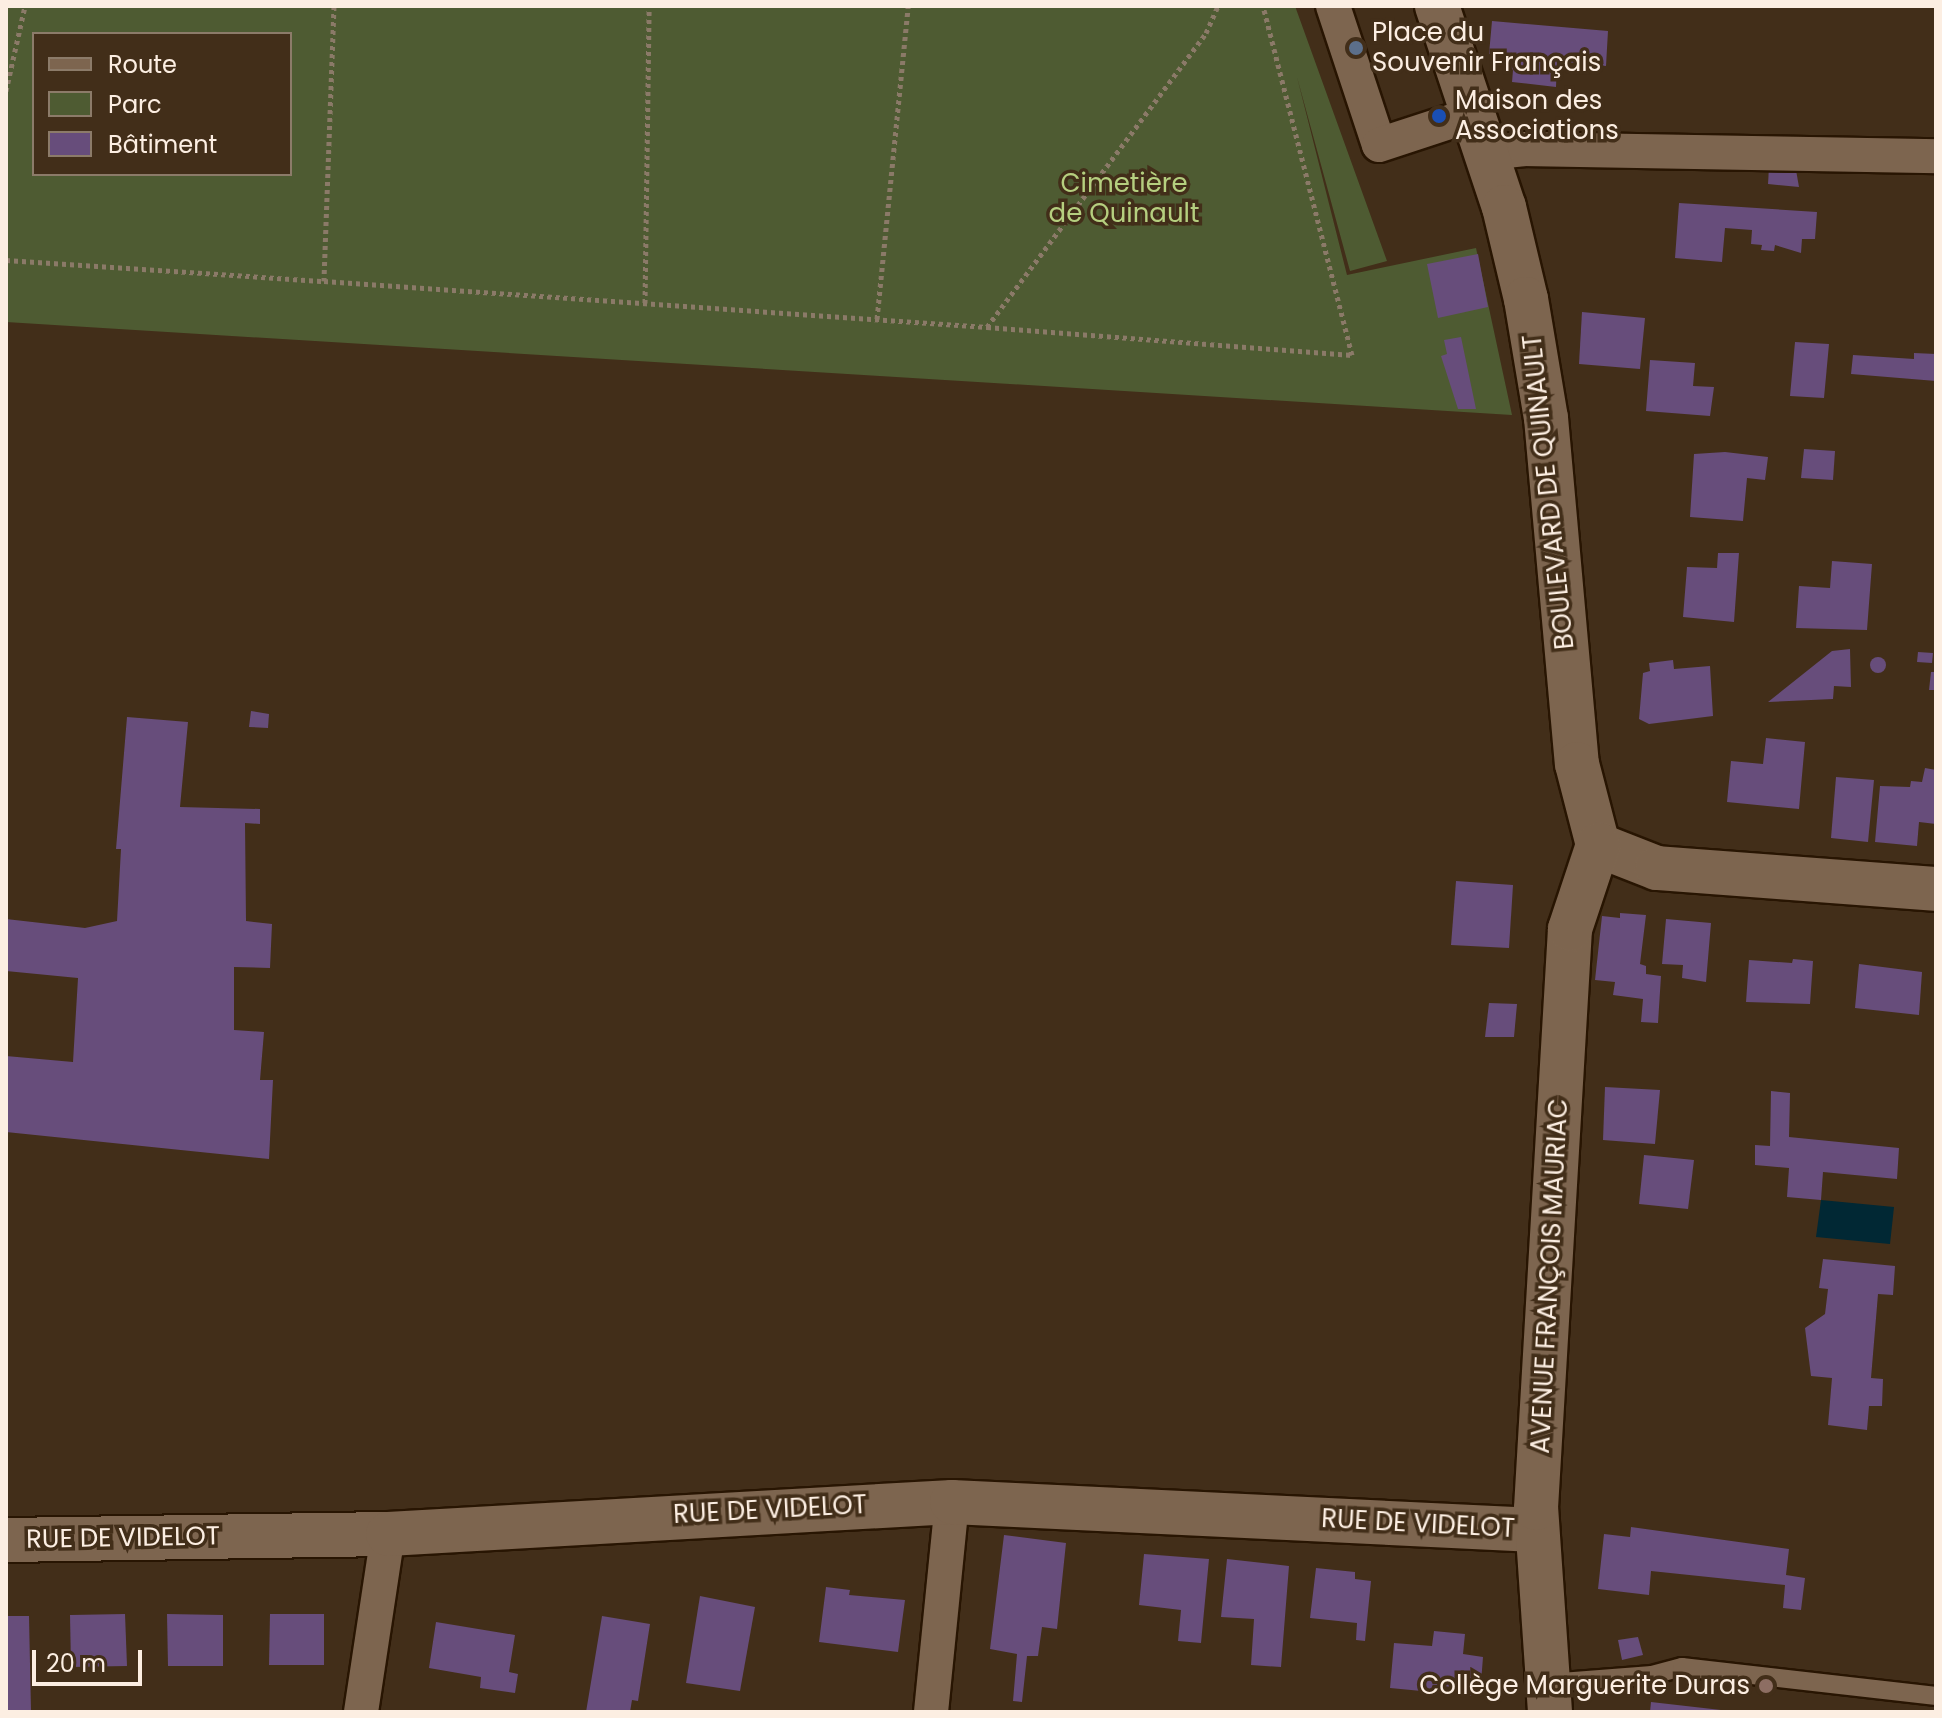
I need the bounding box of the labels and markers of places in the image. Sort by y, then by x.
place label: Place du Souvenir Français [1372,17,1601,78]
marker: Place du Souvenir Français [1347,39,1365,57]
place label: Maison des Associations [1455,85,1619,146]
marker: Maison des Associations [1430,107,1448,125]
place label: Collège Marguerite Duras [1419,1670,1750,1702]
marker: Collège Marguerite Duras [1757,1677,1775,1695]

